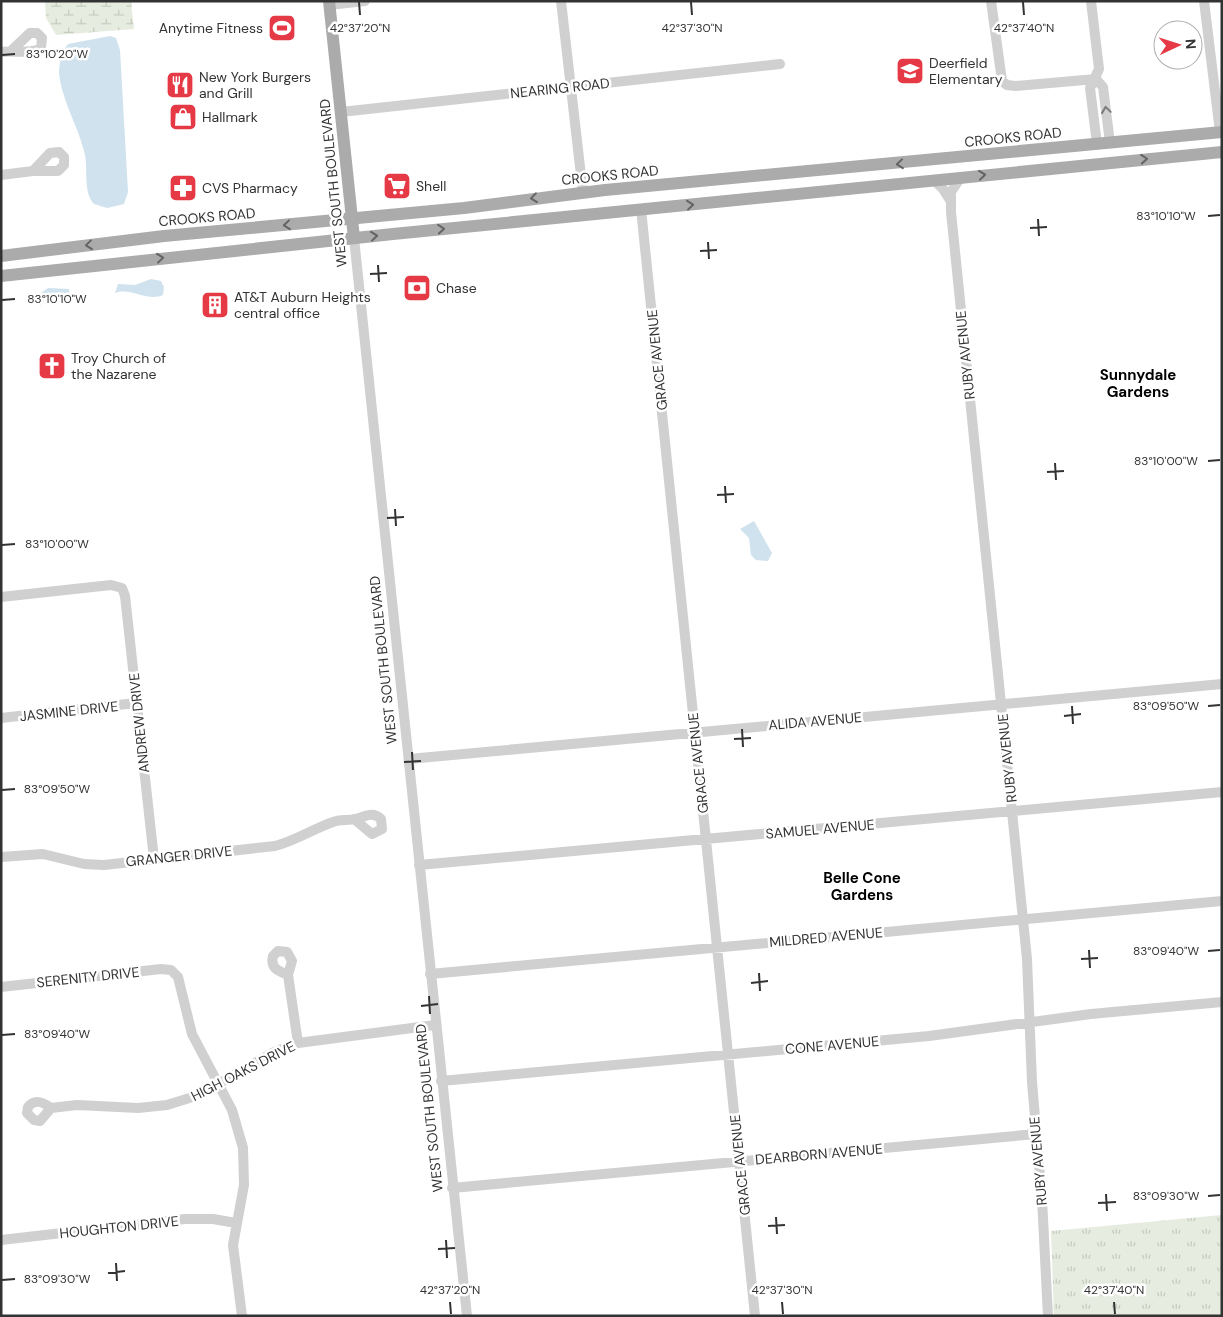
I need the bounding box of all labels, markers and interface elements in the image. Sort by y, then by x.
sports icon: Anytime Fitness [267,13,297,43]
place label: Anytime Fitness [159,19,263,37]
text: 42°37'20"N [330,20,390,36]
text: 42°37'30"N [662,20,722,36]
text: 42°37'40"N [994,20,1054,36]
north arrow [1153,20,1203,70]
text: N [1182,38,1200,50]
text: 83°10'20"W [26,46,89,62]
place label: Deerfield Elementary [929,54,1003,88]
school or university icon: Deerfield Elementary [895,56,925,86]
place label: New York Burgers and Grill [199,68,311,102]
restaurant icon: New York Burgers and Grill [165,70,195,100]
street label: NEARING ROAD [509,74,611,102]
street label: WEST SOUTH BOULEVARD [315,98,351,268]
shop icon: Hallmark [168,102,198,132]
one-way arrow [1101,105,1111,114]
place label: Hallmark [202,108,258,126]
street label: CROOKS ROAD [964,123,1062,151]
one-way arrow [1140,154,1148,165]
one-way arrow [895,158,903,169]
street label: CROOKS ROAD [561,161,659,189]
one-way arrow [978,169,986,180]
supermarket icon: Shell [382,171,412,201]
pharmacy icon: CVS Pharmacy [168,173,198,203]
place label: Shell [416,177,446,195]
place label: CVS Pharmacy [202,179,298,197]
one-way arrow [530,193,539,203]
one-way arrow [686,199,694,210]
street label: CROOKS ROAD [158,204,256,230]
text: 83°10'10"W [1136,208,1196,224]
one-way arrow [282,219,290,230]
one-way arrow [438,224,446,235]
one-way arrow [370,230,378,241]
one-way arrow [85,239,93,250]
one-way arrow [156,253,164,264]
bank icon: Chase [402,273,432,303]
place label: Chase [436,279,477,297]
place label: AT&T Auburn Heights central office [234,288,371,322]
building icon: AT&T Auburn Heights central office [200,290,230,320]
text: 83°10'10"W [27,291,87,307]
street label: GRACE AVENUE [643,309,671,411]
street label: RUBY AVENUE [951,310,979,400]
place label: Troy Church of the Nazarene [71,349,166,383]
church icon: Troy Church of the Nazarene [37,351,67,381]
district label: Sunnydale Gardens [1100,365,1176,402]
text: 83°10'00"W [1134,453,1198,469]
text: 83°10'00"W [25,536,89,552]
street label: WEST SOUTH BOULEVARD [365,575,401,745]
street label: ANDREW DRIVE [125,672,153,774]
street label: JASMINE DRIVE [19,697,119,725]
text: 83°09'50"W [1133,698,1200,714]
street label: ALIDA AVENUE [767,708,863,734]
street label: GRACE AVENUE [684,712,712,814]
street label: RUBY AVENUE [993,713,1021,803]
text: 83°09'50"W [24,781,91,797]
street label: SAMUEL AVENUE [765,815,875,843]
street label: GRANGER DRIVE [125,841,233,871]
district label: Belle Cone Gardens [823,868,901,905]
street label: MILDRED AVENUE [769,923,883,951]
text: 83°09'40"W [1133,943,1199,959]
street label: SERENITY DRIVE [36,963,140,991]
street label: WEST SOUTH BOULEVARD [411,1023,447,1193]
text: 83°09'40"W [24,1026,90,1042]
street label: CONE AVENUE [784,1032,880,1058]
street label: HIGH OAKS DRIVE [188,1037,298,1105]
street label: GRACE AVENUE [726,1114,754,1216]
street label: RUBY AVENUE [1025,1116,1051,1206]
street label: DEARBORN AVENUE [754,1139,884,1169]
text: 83°09'30"W [1133,1188,1200,1204]
street label: HOUGHTON DRIVE [58,1212,180,1242]
text: 83°09'30"W [24,1271,91,1287]
text: 42°37'20"N [420,1282,480,1298]
text: 42°37'30"N [752,1282,812,1298]
text: 42°37'40"N [1084,1282,1144,1298]

